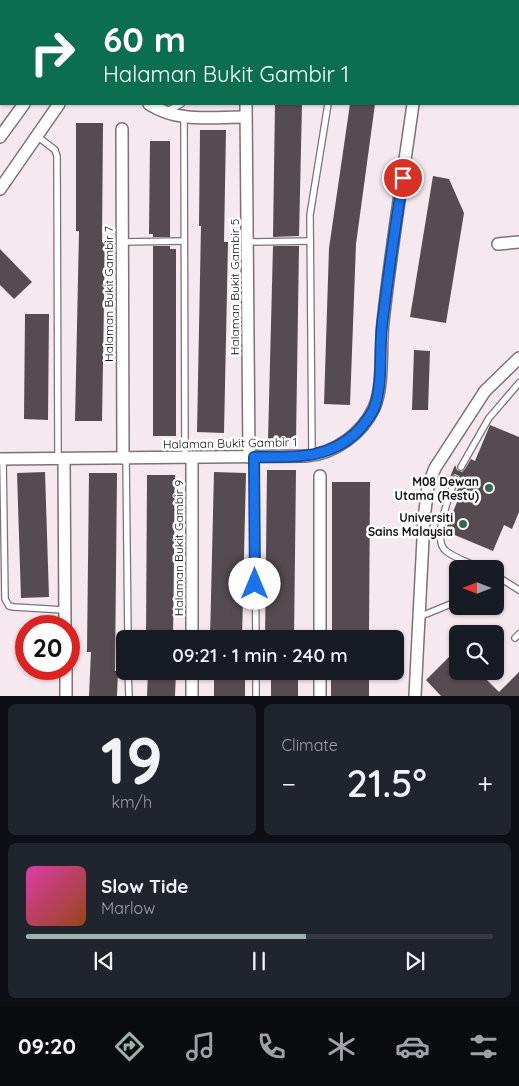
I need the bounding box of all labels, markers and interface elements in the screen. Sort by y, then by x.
text: 60 m [103,17,186,61]
icon: right [20,20,85,85]
text: Halaman Bukit Gambir 1 [103,60,349,88]
pin [382,157,424,199]
icon: arrive [389,164,417,192]
street label: Halaman Bukit Gambir 5 [227,219,242,355]
street label: Halaman Bukit Gambir 7 [101,226,116,362]
street label: Halaman Bukit Gambir 1 [163,434,297,452]
place label: M08 Dewan Utama (Restu) [395,474,479,503]
street label: Halaman Bukit Gambir 9 [171,479,186,616]
marker: M08 Dewan Utama (Restu) [483,482,495,494]
place label: Universiti Sains Malaysia [368,510,453,539]
marker: Universiti Sains Malaysia [457,518,469,530]
position arrow [228,557,280,609]
north arrow [449,560,504,615]
map controls [449,560,504,680]
speed limit sign: 20 [15,615,80,680]
button: search [449,625,504,680]
text: 09:21 · 1 min · 240 m [172,643,348,667]
text: 19 [101,719,163,800]
text: Climate [282,735,338,755]
text: 21.5° [347,759,427,807]
text: − [282,766,296,801]
text: + [477,766,493,801]
text: km/h [111,792,152,812]
text: Slow Tide [101,874,189,898]
text: Marlow [101,898,155,918]
icon: previous [90,947,118,975]
icon: pause [245,947,273,975]
icon: next [401,947,429,975]
icon: directions [112,1029,147,1064]
icon: music [183,1029,218,1064]
icon: phone [254,1029,289,1064]
icon: climate [324,1029,359,1064]
icon: car [395,1029,430,1064]
icon: filters [466,1029,501,1064]
text: 09:20 [18,1032,76,1060]

